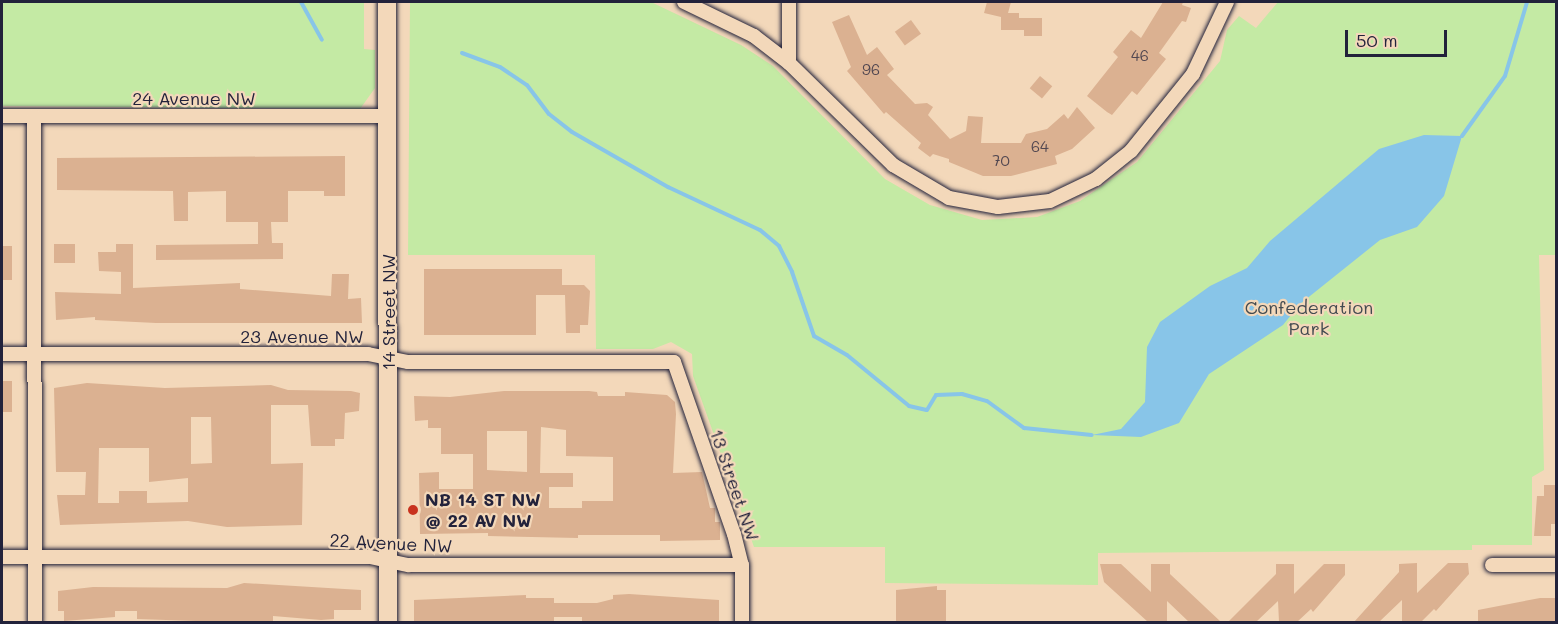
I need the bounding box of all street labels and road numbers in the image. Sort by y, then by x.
street label: 24 Avenue NW [132,87,256,109]
street label: 14 Street NW [377,254,399,370]
street label: 23 Avenue NW [240,325,364,347]
street label: 13 Street NW [706,426,764,544]
street label: 22 Avenue NW [329,529,453,557]

